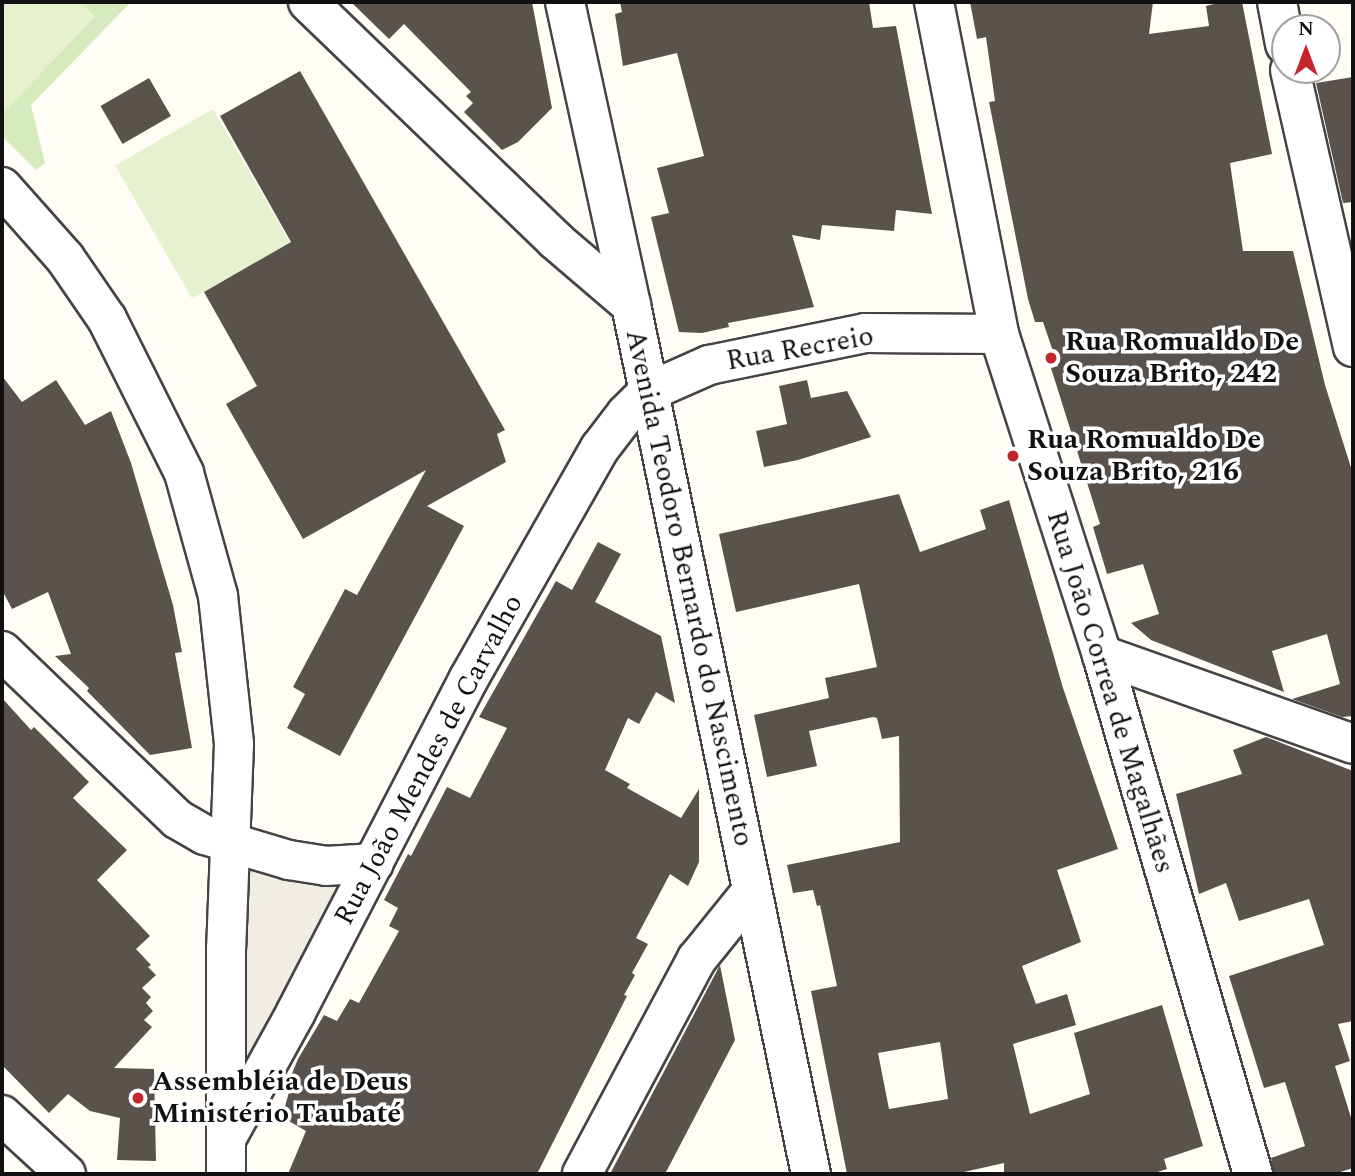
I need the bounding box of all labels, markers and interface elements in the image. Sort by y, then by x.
north arrow [1271,14,1341,84]
text: N [1298,15,1314,44]
street label: Rua Recreio [724,320,876,378]
place label: Rua Romualdo De Souza Brito, 242 [1065,325,1299,391]
street label: Avenida Teodoro Bernardo do Nascimento [618,327,760,849]
marker: Rua Romualdo De Souza Brito, 242 [1043,350,1059,366]
place label: Rua Romualdo De Souza Brito, 216 [1027,423,1261,489]
marker: Rua Romualdo De Souza Brito, 216 [1005,448,1021,464]
street label: Rua João Correa de Magalhães [1039,507,1181,877]
street label: Rua João Mendes de Carvalho [327,589,531,931]
place label: Assembléia de Deus Ministério Taubaté [152,1065,409,1131]
marker: Assembléia de Deus Ministério Taubaté [130,1090,146,1106]

